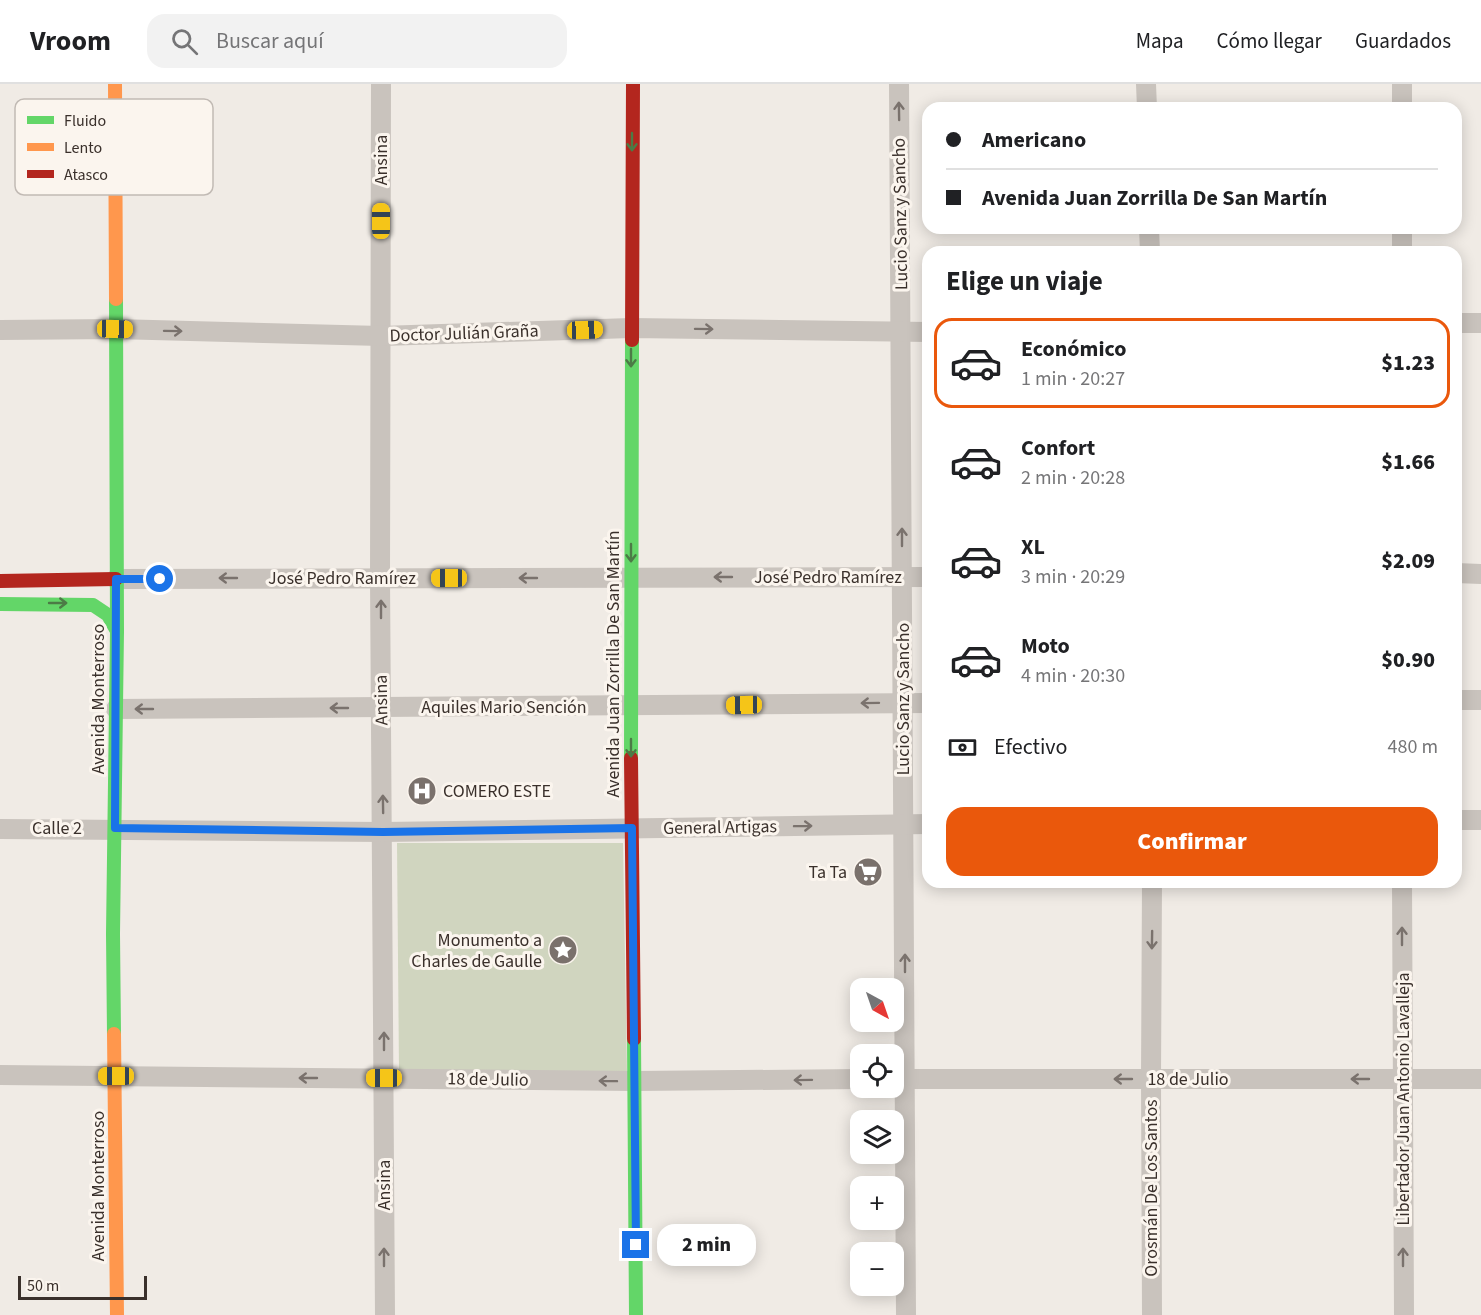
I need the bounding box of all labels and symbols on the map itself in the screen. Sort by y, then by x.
legend [15,99,213,195]
one-way arrow [893,101,905,121]
text: Fluido [64,110,106,132]
one-way arrow [626,132,638,152]
street label: Ansina [369,135,394,185]
text: Lento [64,137,102,159]
street label: Lucio Sanz y Sancho [887,138,914,290]
text: Atasco [64,164,108,186]
car [372,203,390,239]
street label: Doctor Julián Graña [389,318,539,349]
car [97,320,133,338]
car [567,320,603,340]
one-way arrow [694,324,714,335]
one-way arrow [163,325,183,337]
one-way arrow [625,348,637,368]
one-way arrow [896,527,908,547]
street label: Avenida Juan Zorrilla De San Martín [601,530,626,798]
one-way arrow [625,543,637,563]
route start [146,565,173,592]
street label: José Pedro Ramírez [754,565,902,590]
street label: José Pedro Ramírez [268,566,416,591]
car [431,569,467,587]
one-way arrow [219,572,239,584]
one-way arrow [519,572,539,584]
one-way arrow [714,572,734,583]
one-way arrow [48,597,68,609]
one-way arrow [375,599,386,619]
street label: Lucio Sanz y Sancho [891,623,916,775]
street label: Avenida Monterroso [86,624,111,774]
street label: Ansina [369,675,394,725]
street label: Aquiles Mario Sención [421,695,587,720]
car [726,696,762,714]
one-way arrow [861,697,881,709]
one-way arrow [330,702,350,714]
one-way arrow [135,703,155,715]
one-way arrow [625,738,637,758]
hospital icon: COMERO ESTE [406,775,438,807]
place label: COMERO ESTE [443,779,551,804]
one-way arrow [377,794,388,814]
street label: General Artigas [663,814,777,841]
street label: Calle 2 [32,816,82,841]
one-way arrow [793,820,813,832]
supermarket icon: Ta Ta [852,856,884,888]
place label: Ta Ta [809,860,847,885]
one-way arrow [1396,926,1408,946]
place label: Monumento a Charles de Gaulle [411,928,542,974]
one-way arrow [1146,930,1158,950]
place icon: Monumento a Charles de Gaulle [547,934,579,966]
one-way arrow [899,953,911,973]
street label: Libertador Juan Antonio Lavalleja [1391,972,1416,1226]
north arrow [850,978,904,1032]
one-way arrow [378,1031,390,1051]
street label: 18 de Julio [447,1066,529,1093]
car [98,1067,134,1085]
street label: 18 de Julio [1147,1067,1229,1092]
car [366,1069,402,1087]
one-way arrow [298,1072,318,1083]
one-way arrow [1113,1073,1133,1085]
one-way arrow [1350,1073,1370,1085]
one-way arrow [793,1074,813,1086]
one-way arrow [598,1075,618,1087]
street label: Orosmán De Los Santos [1139,1099,1164,1277]
street label: Avenida Monterroso [86,1111,111,1261]
street label: Ansina [372,1160,397,1210]
callout: 2 min [657,1224,756,1266]
route end [622,1231,649,1258]
one-way arrow [378,1247,390,1267]
one-way arrow [1397,1247,1409,1267]
scale bar [18,1273,147,1300]

